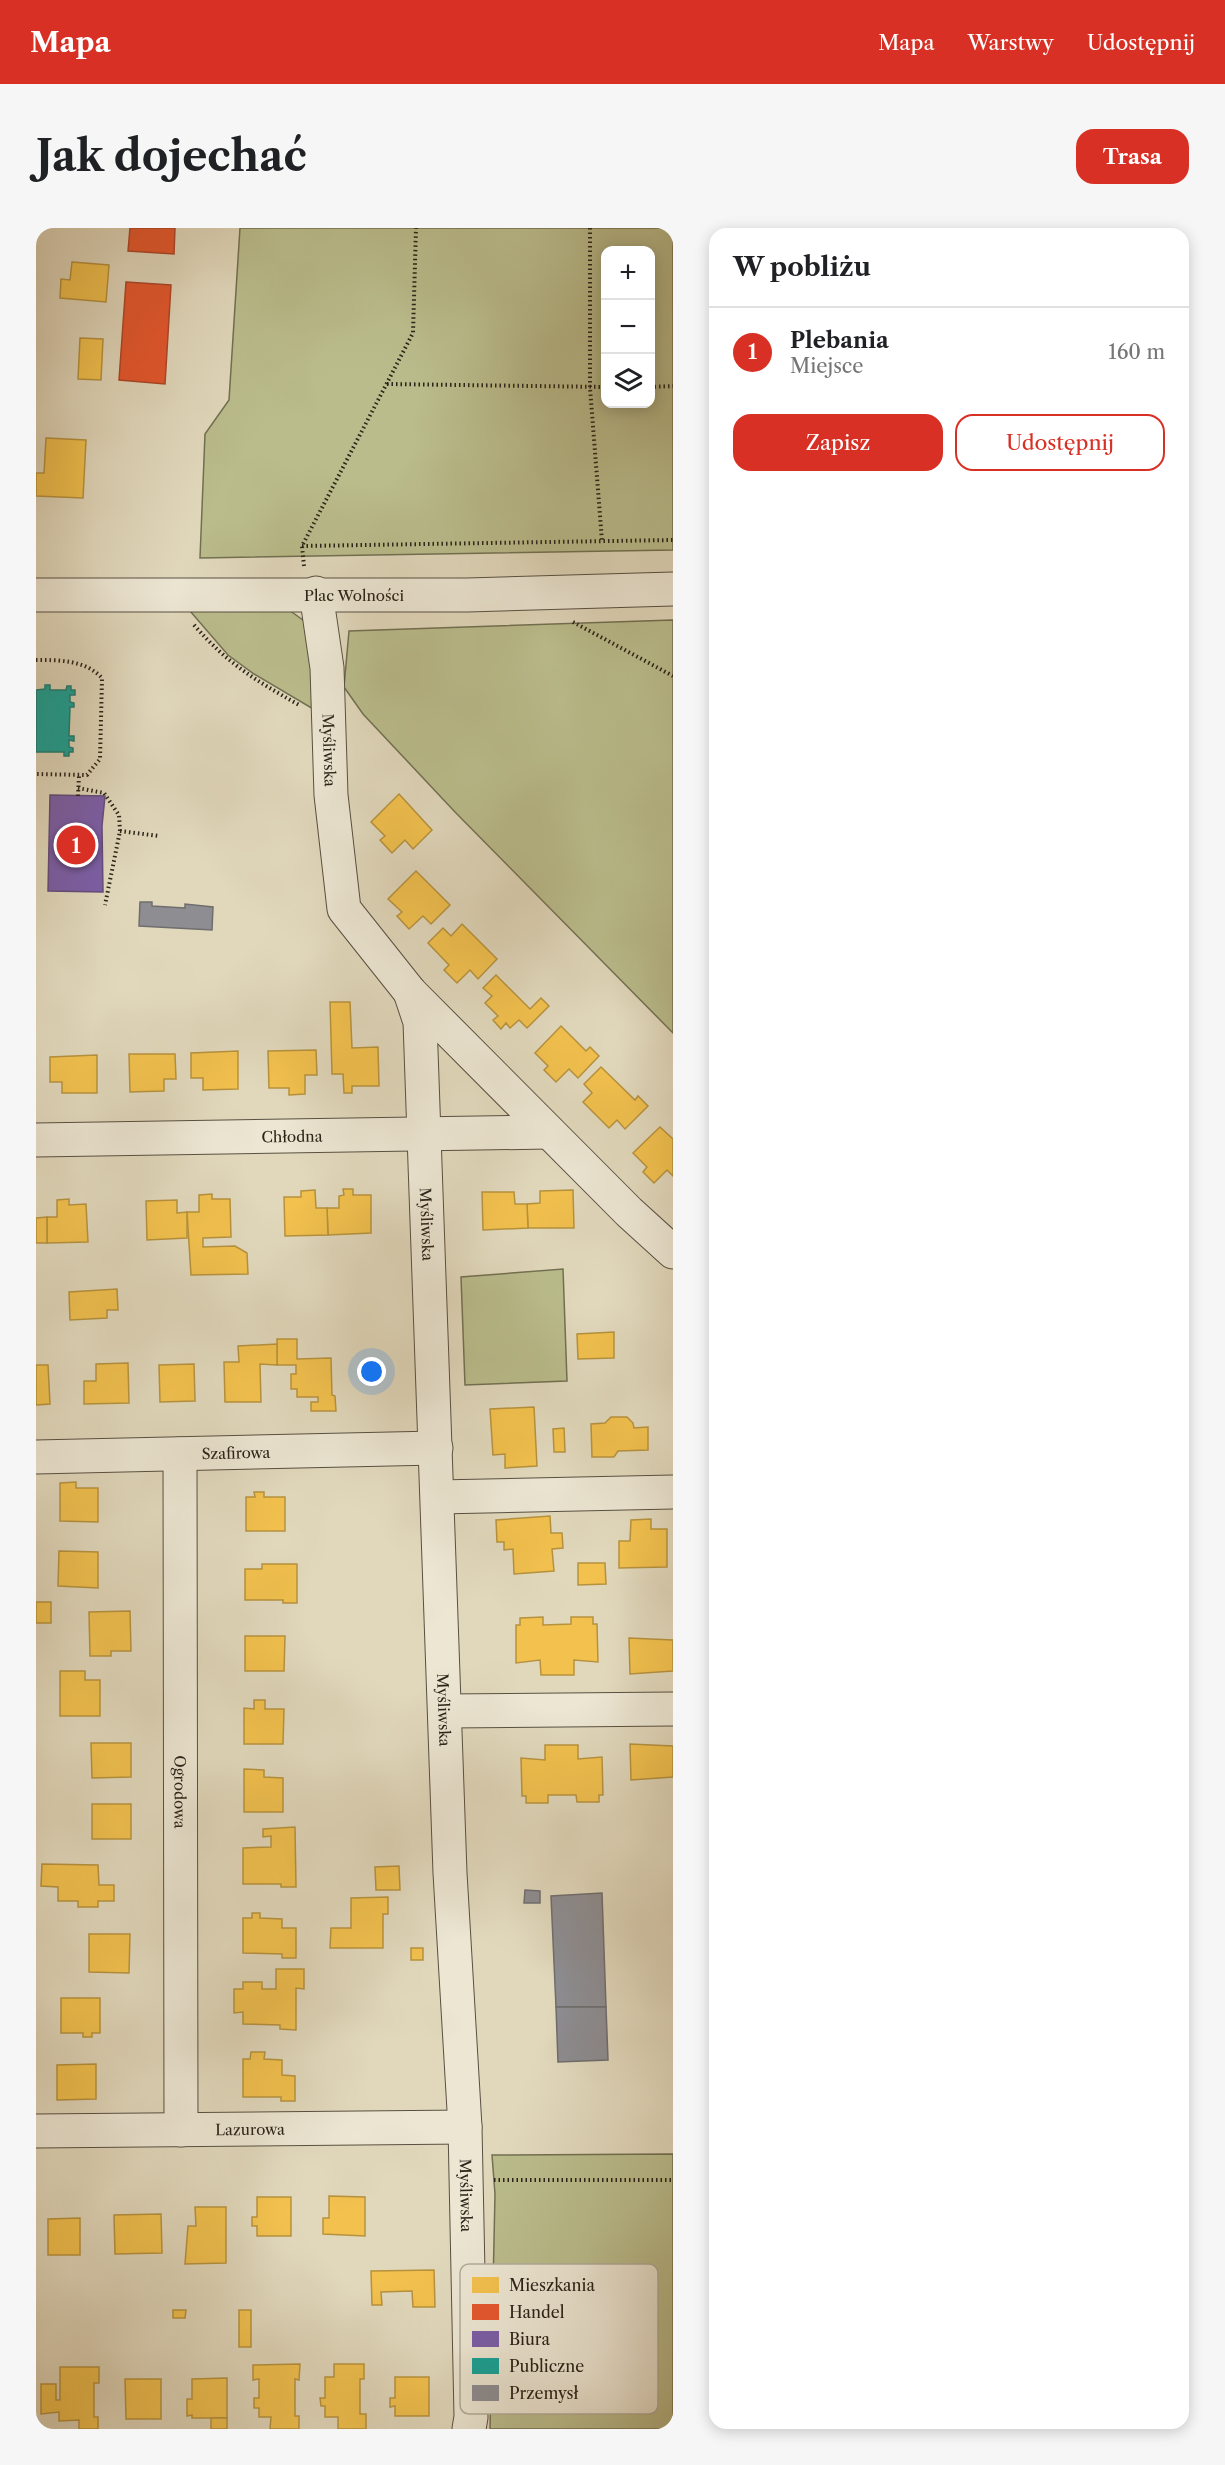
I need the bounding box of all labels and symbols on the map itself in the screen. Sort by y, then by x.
street label: Plac Wolności [304,586,404,605]
street label: Myśliwska [319,713,340,787]
pin: 1 [56,822,96,868]
street label: Chłodna [261,1126,323,1146]
street label: Myśliwska [416,1187,438,1261]
your location [357,1357,386,1386]
street label: Szafirowa [201,1442,271,1463]
street label: Myśliwska [433,1673,455,1747]
street label: Ogrodowa [171,1755,190,1829]
street label: Lazurowa [215,2119,285,2139]
street label: Myśliwska [456,2159,477,2232]
legend [460,2264,658,2414]
text: Mieszkania [509,2275,595,2295]
text: Handel [509,2302,565,2322]
text: Biura [509,2329,551,2349]
text: Publiczne [509,2356,584,2376]
text: Przemysł [509,2383,579,2403]

